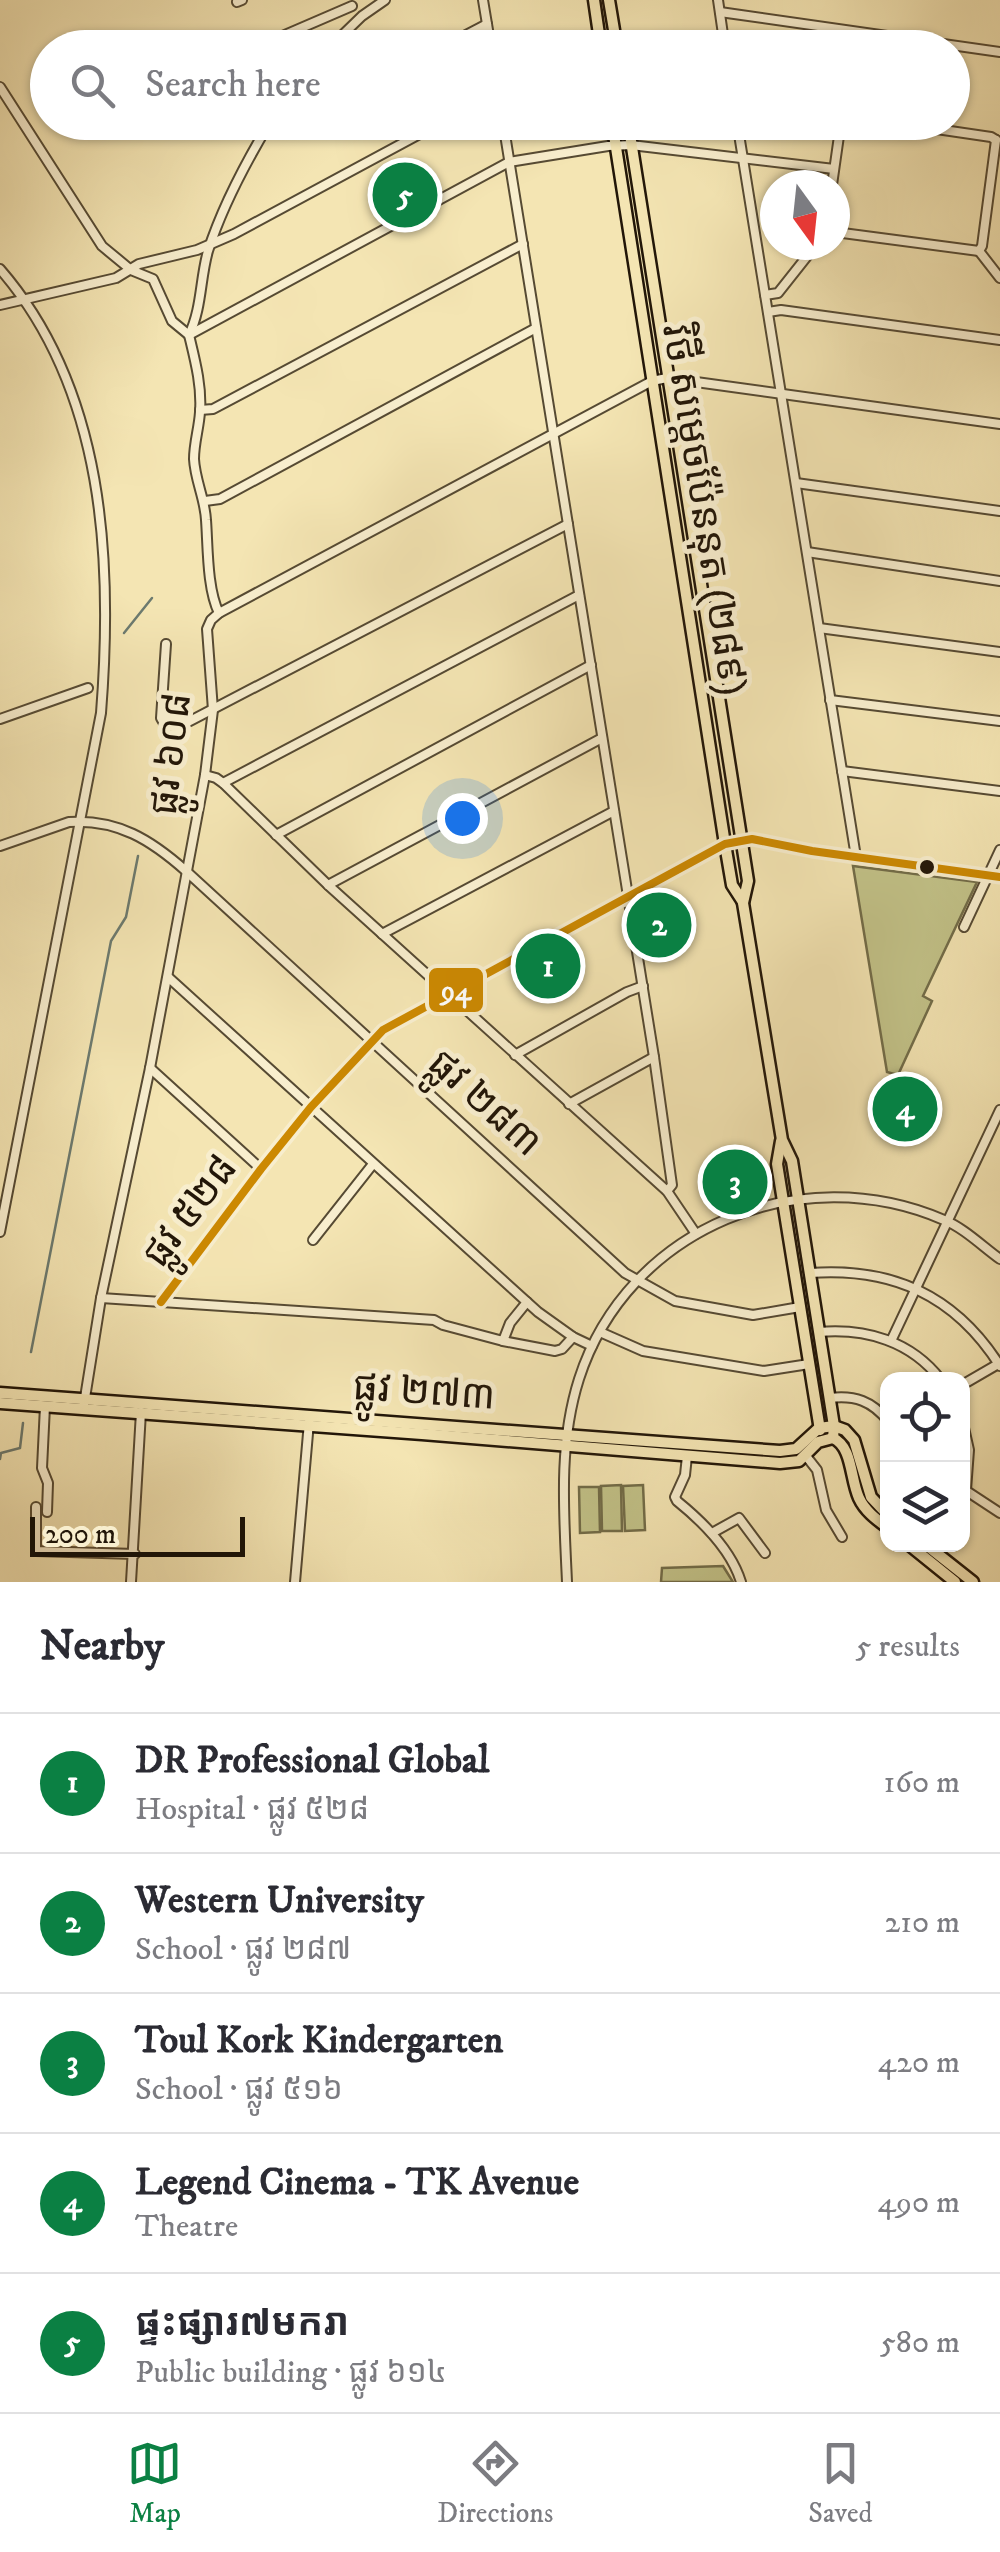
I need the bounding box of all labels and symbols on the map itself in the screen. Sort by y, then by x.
pin: 5 [372,158,438,232]
north arrow [760,170,850,260]
street label: វិថី សម្តេចប៉ែននុត (២៨៩) [649,320,759,699]
street label: ផ្លូវ ៦០៨ [140,690,212,819]
your location [437,793,488,844]
unlabelled marker [917,857,937,877]
pin: 2 [626,888,692,962]
pin: 1 [516,928,580,1004]
line badge: 94 [427,966,485,1014]
text: 94 [439,974,473,1009]
street label: ផ្លូវ ២៨៣ [411,1040,552,1174]
pin: 4 [872,1072,938,1146]
pin: 3 [702,1144,768,1220]
street label: ផ្លូវ ៥២៨ [133,1146,256,1283]
street label: ផ្លូវ ២៧៣ [350,1363,497,1431]
scale bar [30,1512,245,1556]

